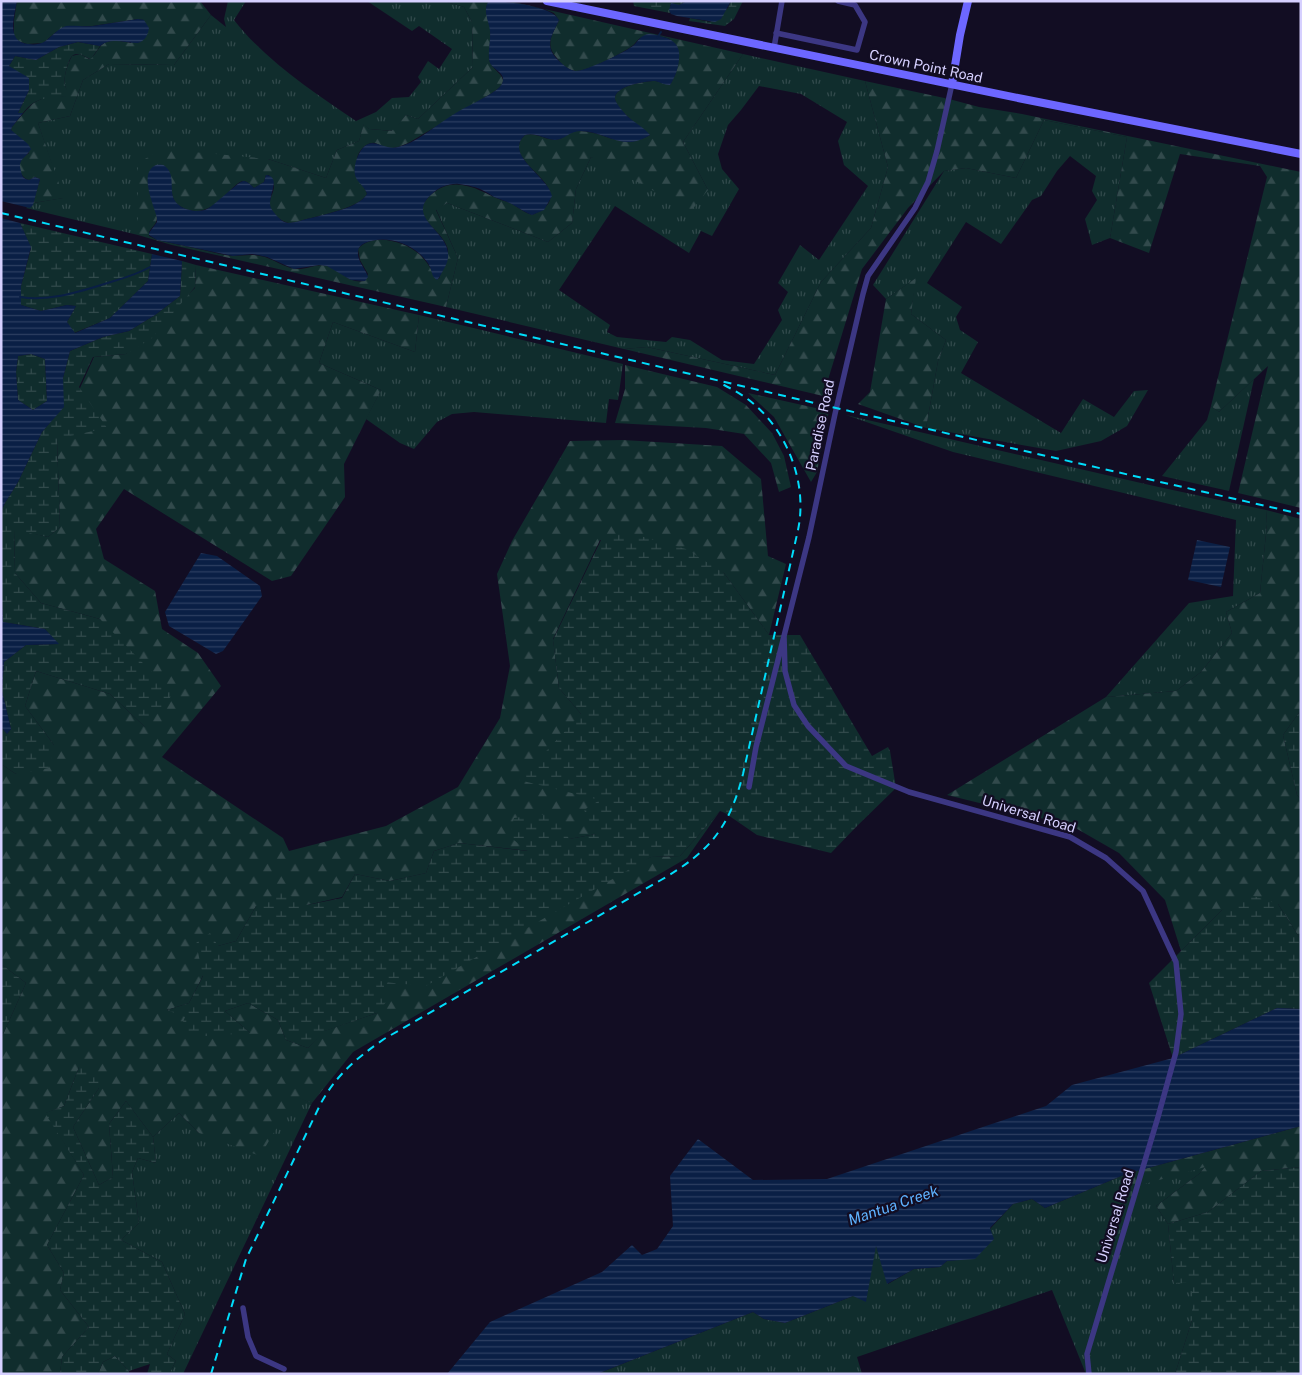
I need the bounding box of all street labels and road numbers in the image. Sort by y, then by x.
street label: Crown Point Road [868,46,984,86]
street label: Paradise Road [803,378,837,472]
street label: Universal Road [980,792,1078,836]
street label: Universal Road [1093,1167,1137,1265]

